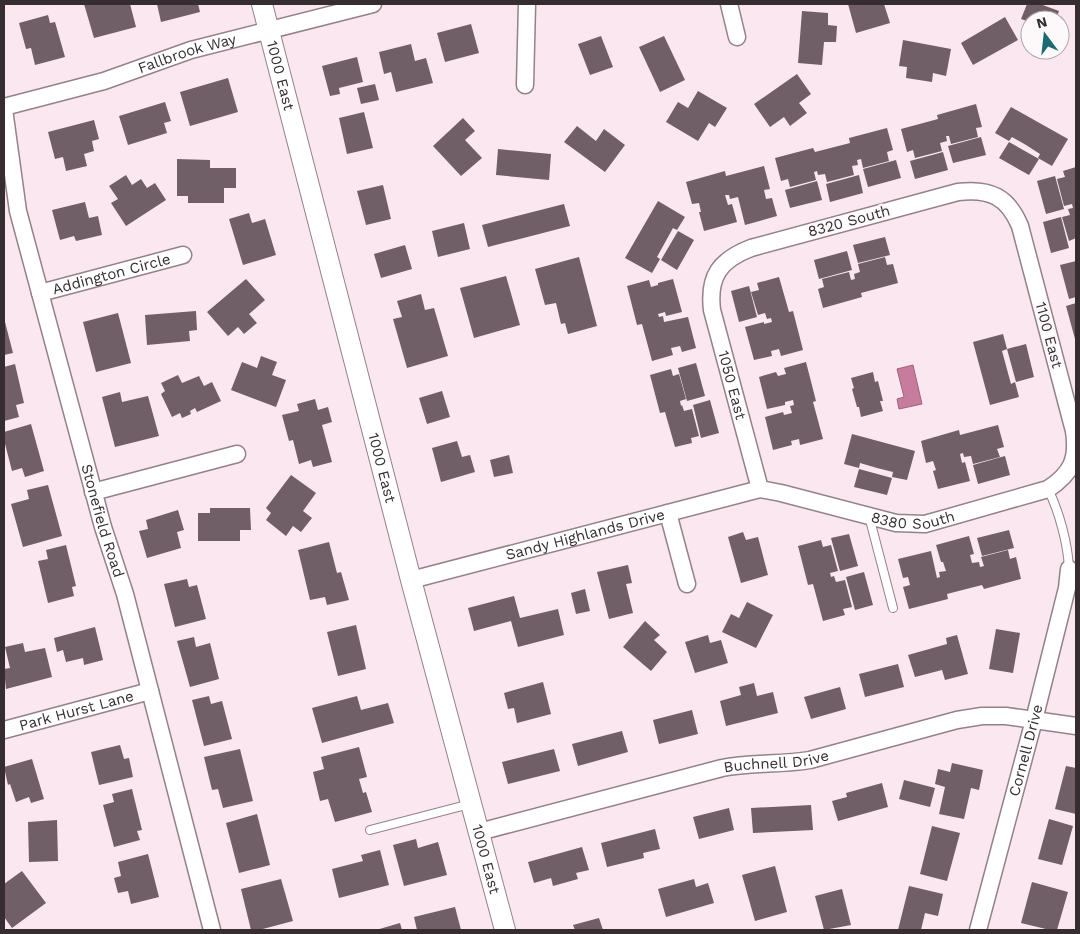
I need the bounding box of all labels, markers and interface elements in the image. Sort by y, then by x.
north arrow [1020,10,1070,60]
text: N [1035,13,1049,32]
street label: Fallbrook Way [136,30,238,77]
street label: 1000 East [263,39,298,113]
street label: 8320 South [806,201,892,241]
street label: Addington Circle [51,250,173,298]
street label: 1100 East [1032,300,1067,371]
street label: 1050 East [714,349,750,422]
street label: 1000 East [364,431,400,505]
street label: Stonefield Road [77,462,128,580]
street label: Sandy Highlands Drive [504,505,667,564]
street label: 8380 South [869,507,957,534]
street label: Park Hurst Lane [17,687,136,735]
street label: Cornell Drive [1005,702,1047,798]
street label: Buchnell Drive [722,746,831,776]
street label: 1000 East [468,822,504,897]

